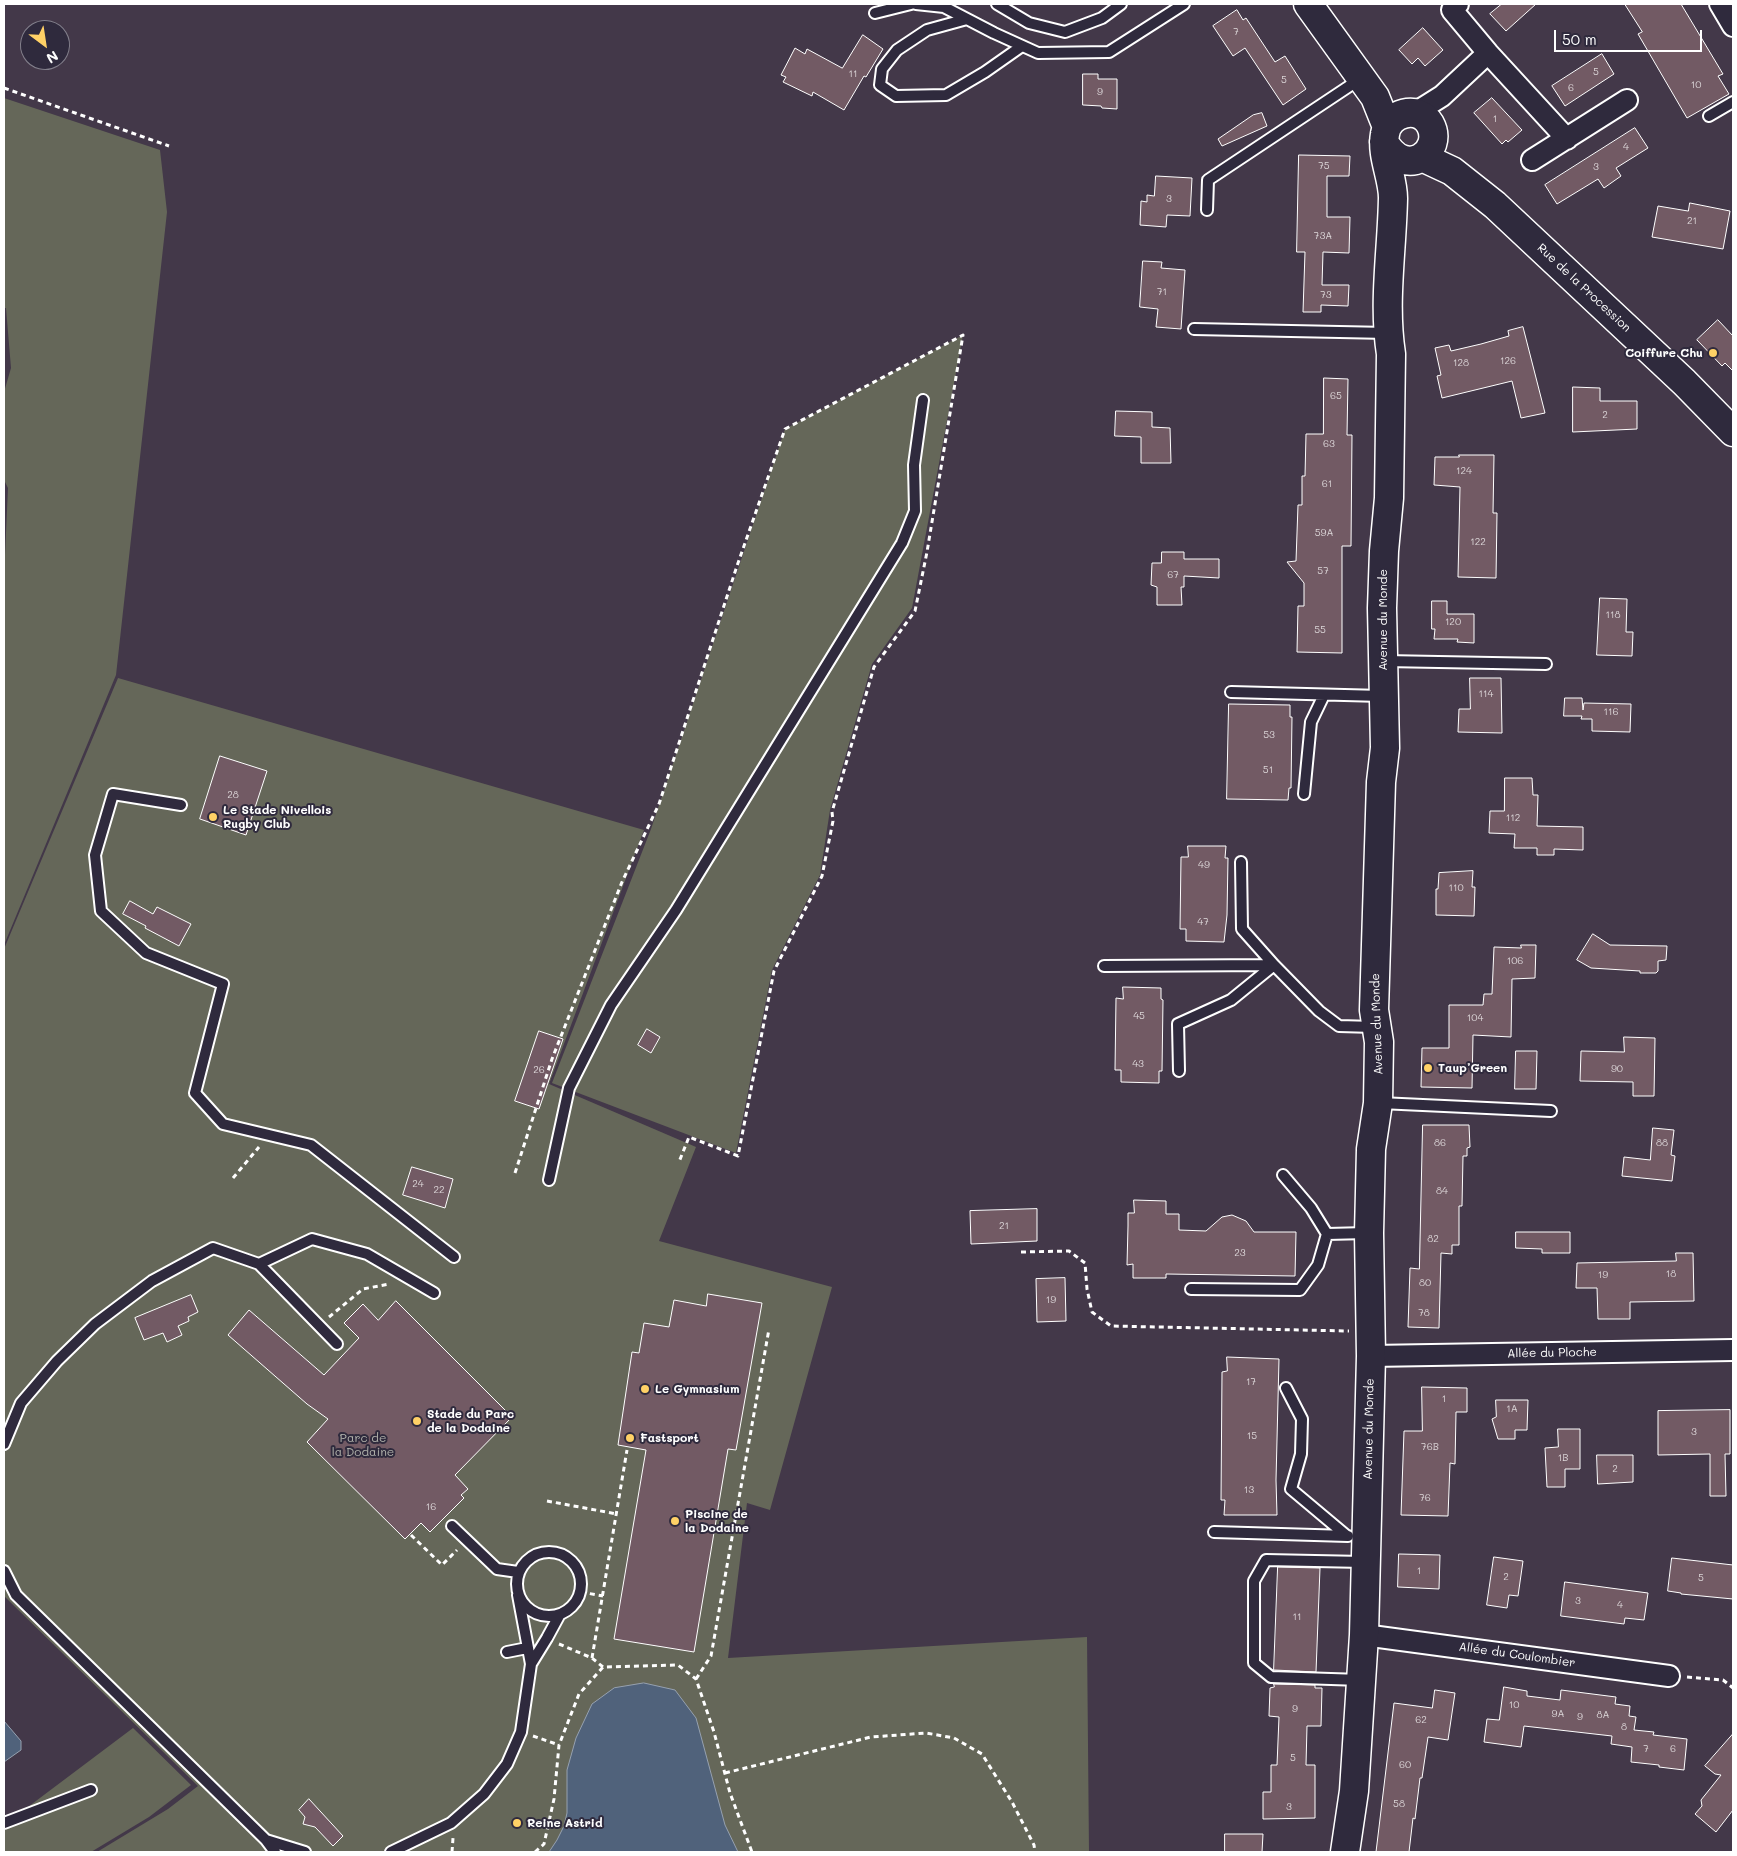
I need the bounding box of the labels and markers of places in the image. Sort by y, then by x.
place label: Coiffure Chu [1625,346,1703,360]
marker: Coiffure Chu [1707,347,1719,359]
place label: Le Stade Nivellois Rugby Club [223,803,331,831]
marker: Le Stade Nivellois Rugby Club [207,811,219,823]
place label: Taup’Green [1438,1061,1507,1075]
marker: Taup’Green [1422,1062,1434,1074]
place label: Le Gymnasium [655,1382,739,1396]
marker: Le Gymnasium [639,1383,651,1395]
place label: Stade du Parc de la Dodaine [427,1407,514,1435]
marker: Stade du Parc de la Dodaine [411,1415,423,1427]
place label: Fastsport [640,1431,699,1445]
marker: Fastsport [624,1432,636,1444]
place label: Piscine de la Dodaine [685,1507,749,1535]
marker: Piscine de la Dodaine [669,1515,681,1527]
place label: Reine Astrid [527,1816,603,1830]
marker: Reine Astrid [511,1817,523,1829]

